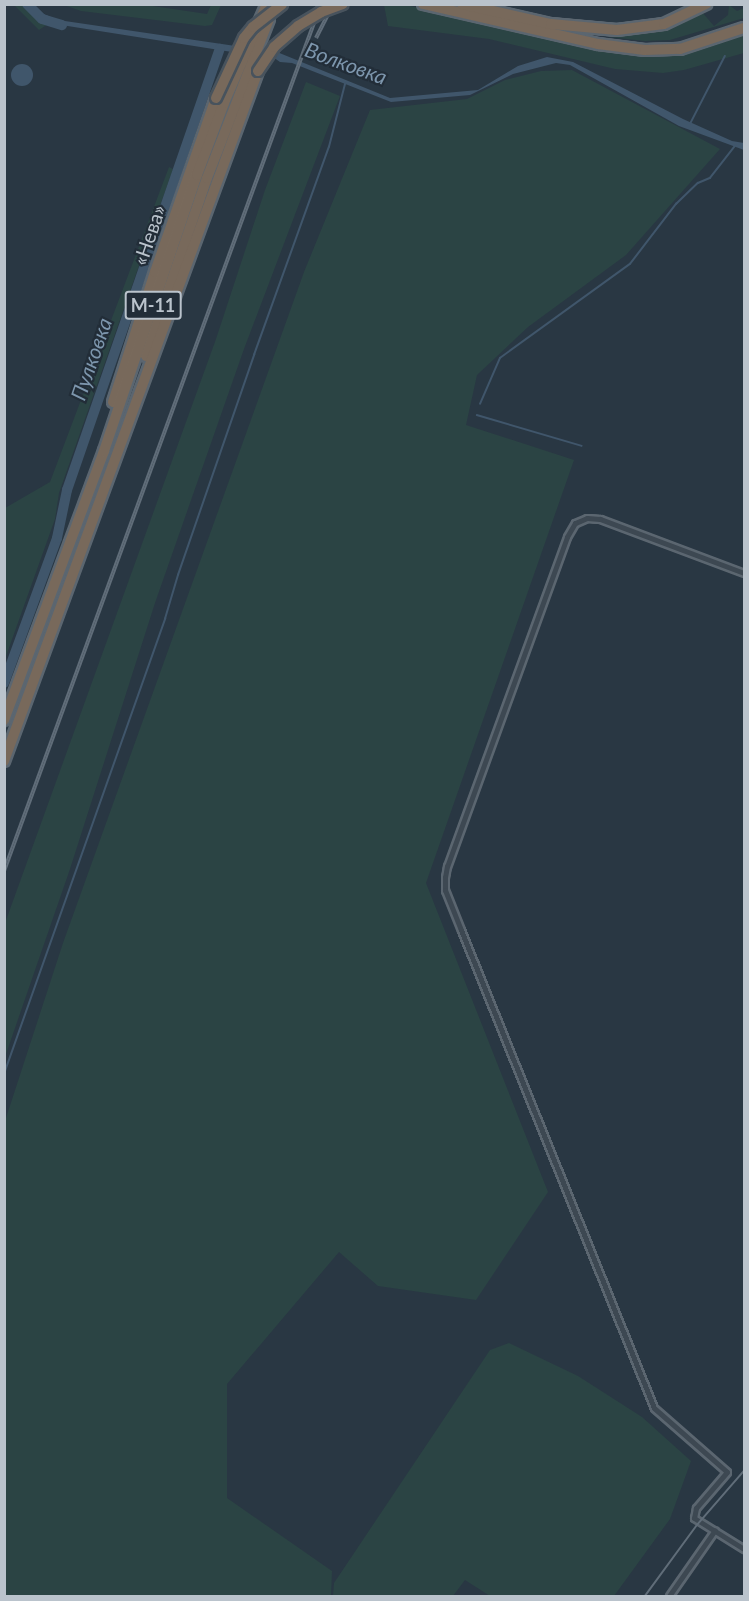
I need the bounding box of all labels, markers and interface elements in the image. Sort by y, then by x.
water label: Волковка [302,37,390,89]
street label: «Нева» [127,202,171,268]
road number: М-11 [124,290,182,320]
water label: Пулковка [65,314,117,404]

